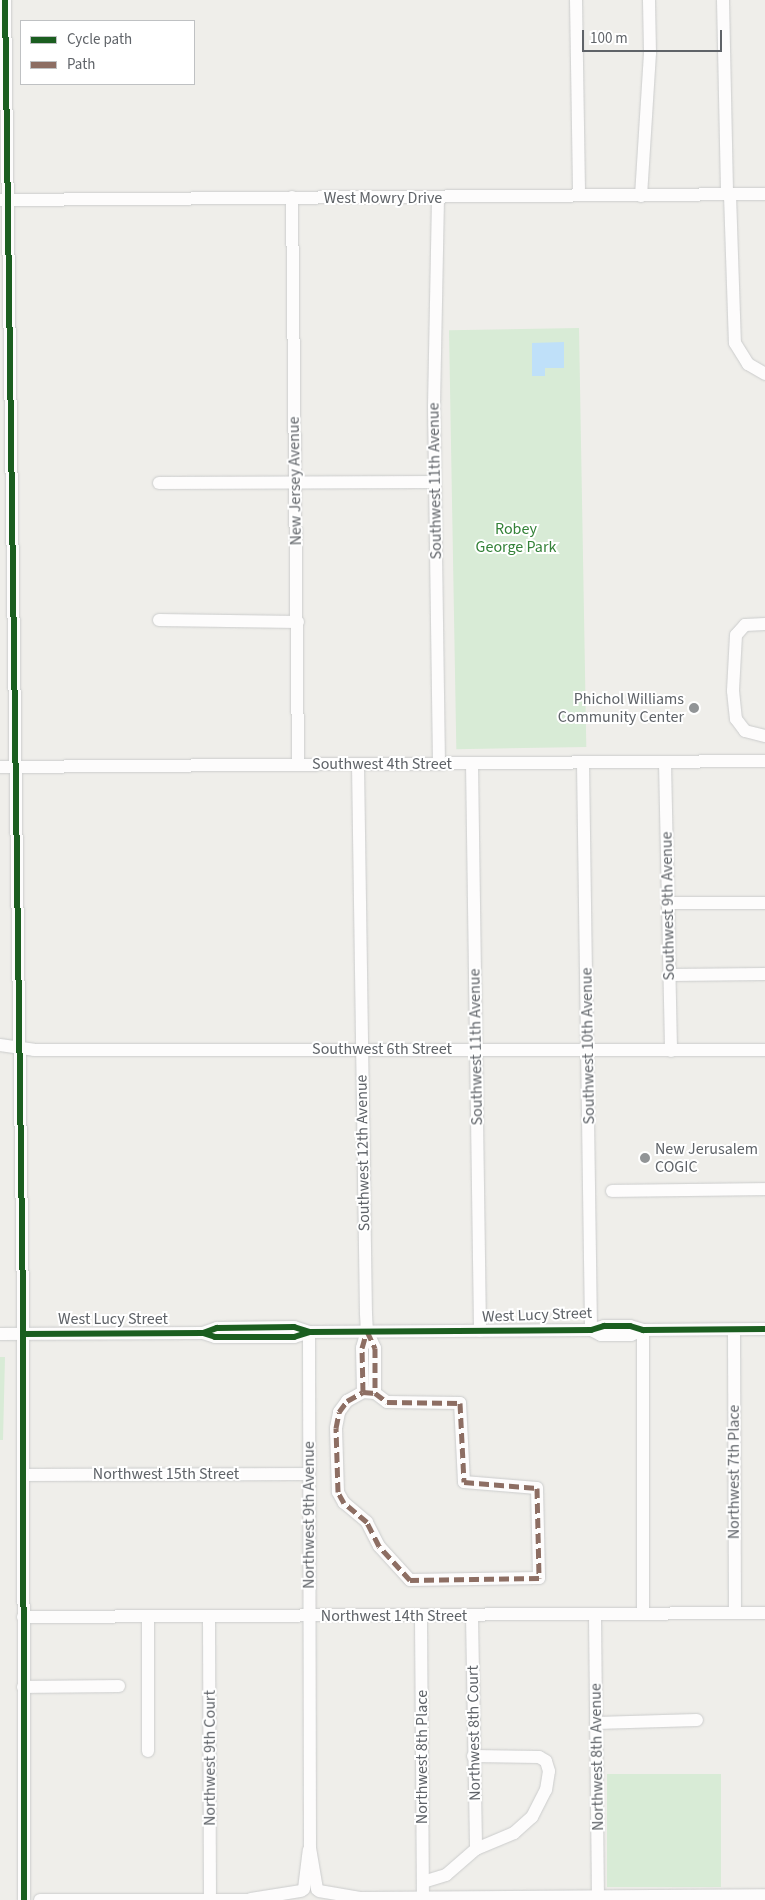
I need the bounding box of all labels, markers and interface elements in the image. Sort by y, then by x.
legend [20,20,195,85]
scale bar [585,20,725,52]
text: 100 m [590,28,628,49]
text: Cycle path [67,29,132,50]
text: Path [67,54,95,75]
street label: West Mowry Drive [324,188,442,208]
street label: Southwest 11th Avenue [424,402,446,560]
street label: New Jersey Avenue [284,416,306,546]
park label: Robey George Park [476,519,556,557]
place label: Phichol Williams Community Center [558,689,684,727]
marker: Phichol Williams Community Center [688,702,700,714]
street label: Southwest 4th Street [312,754,452,774]
street label: Southwest 9th Avenue [657,831,679,981]
street label: Southwest 10th Avenue [577,967,599,1125]
street label: Southwest 11th Avenue [465,968,487,1126]
street label: Southwest 6th Street [312,1039,452,1059]
street label: Southwest 12th Avenue [352,1074,374,1232]
place label: New Jerusalem COGIC [655,1139,758,1177]
marker: New Jerusalem COGIC [639,1152,651,1164]
street label: West Lucy Street [482,1303,592,1327]
street label: West Lucy Street [58,1309,168,1329]
street label: Northwest 7th Place [724,1405,744,1539]
street label: Northwest 9th Avenue [299,1441,319,1589]
street label: Northwest 15th Street [93,1464,239,1484]
street label: Northwest 14th Street [321,1606,467,1626]
street label: Northwest 8th Court [463,1665,485,1801]
street label: Northwest 8th Avenue [586,1683,608,1831]
street label: Northwest 9th Court [200,1690,220,1826]
street label: Northwest 8th Place [412,1690,432,1824]

